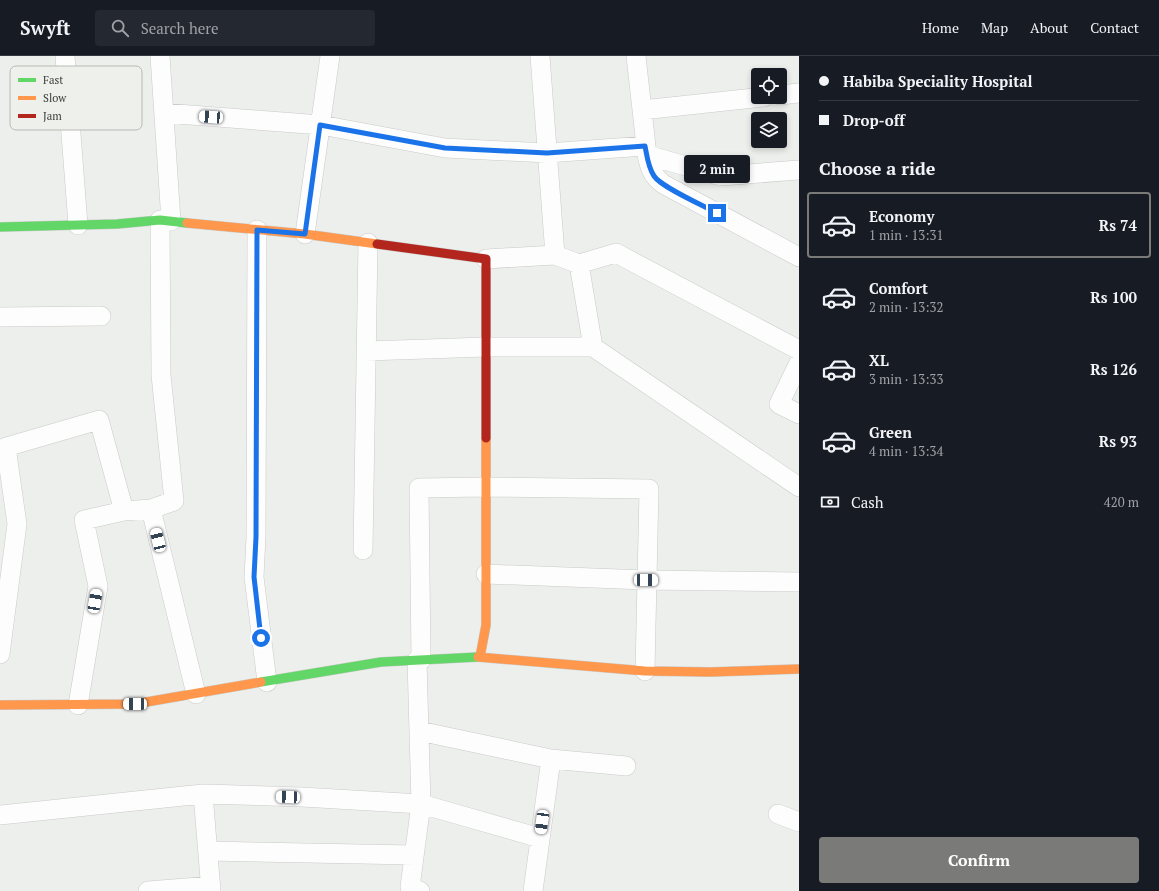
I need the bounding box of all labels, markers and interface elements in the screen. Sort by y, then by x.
search box [95,10,375,46]
text: Swyft [20,15,71,40]
icon: search [109,17,131,39]
text: Search here [141,18,219,38]
text: Home [922,18,959,37]
text: Map [981,18,1008,37]
text: About [1030,18,1068,37]
text: Contact [1090,18,1139,37]
legend [10,66,142,130]
map controls [751,68,787,148]
button: locate [751,68,787,104]
text: Habiba Speciality Hospital [843,71,1033,91]
text: Fast [43,73,63,87]
text: Slow [43,91,67,105]
text: Jam [43,109,62,123]
car [199,110,223,124]
text: Drop-off [843,110,905,130]
button: layers [751,112,787,148]
callout: 2 min [684,155,750,183]
text: Choose a ride [819,156,935,180]
text: 2 min [699,160,735,178]
route end [708,204,726,222]
text: Economy [869,206,934,226]
icon: car [821,207,857,243]
text: Rs 74 [1099,215,1137,235]
text: 1 min · 13:31 [869,226,943,244]
text: Comfort [869,278,928,298]
icon: car [821,279,857,315]
text: Rs 100 [1090,287,1137,307]
text: 2 min · 13:32 [869,298,943,316]
text: XL [869,350,889,370]
icon: car [821,351,857,387]
text: Rs 126 [1090,359,1137,379]
text: 3 min · 13:33 [869,370,943,388]
text: Green [869,422,912,442]
icon: car [821,423,857,459]
text: Rs 93 [1099,431,1137,451]
text: 4 min · 13:34 [869,442,943,460]
icon: cash [819,491,841,513]
text: Cash [851,492,884,512]
text: 420 m [1104,493,1139,511]
car [149,527,167,553]
car [634,574,658,586]
car [87,588,103,614]
route start [252,629,270,647]
car [123,698,147,710]
car [276,791,300,803]
car [534,809,550,835]
button: Confirm [819,837,1139,883]

